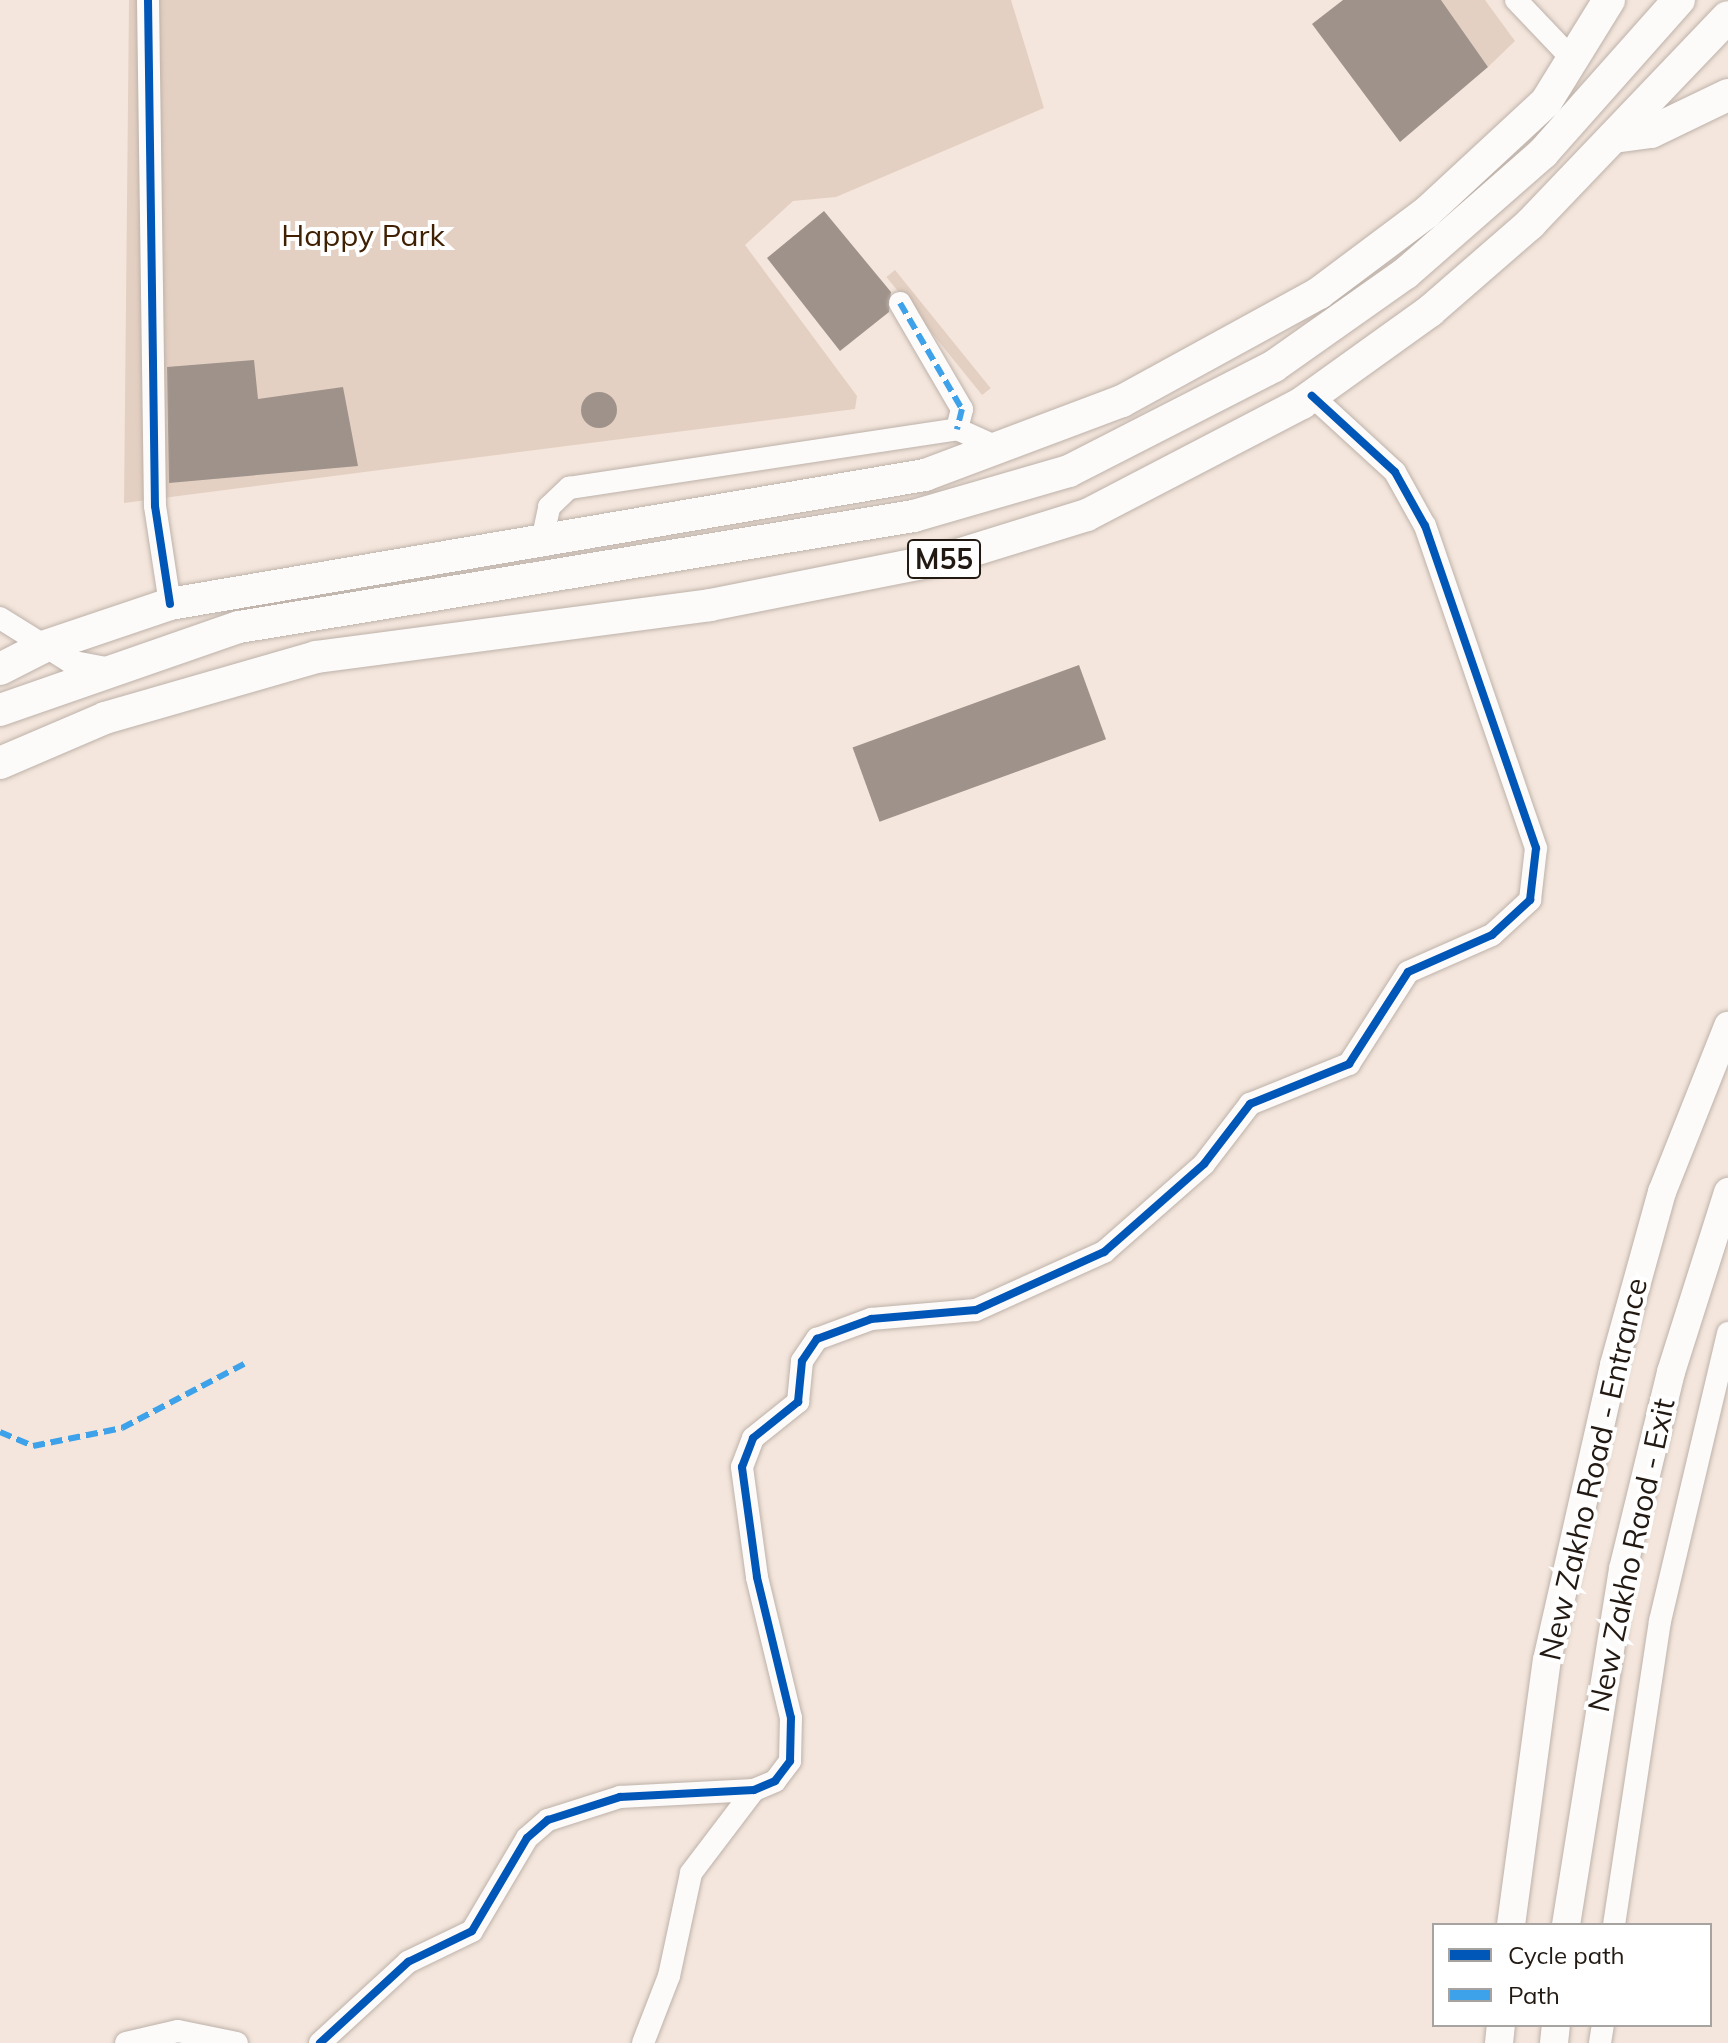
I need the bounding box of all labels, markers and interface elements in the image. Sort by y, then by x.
park label: Happy Park [281,217,445,253]
road number: M55 [906,535,982,583]
street label: New Zakho Road - Entrance [1531,1274,1655,1664]
street label: New Zakho Raod - Exit [1580,1395,1682,1715]
legend [1432,1923,1712,2027]
text: Cycle path [1508,1940,1625,1970]
text: Path [1508,1980,1560,2010]

